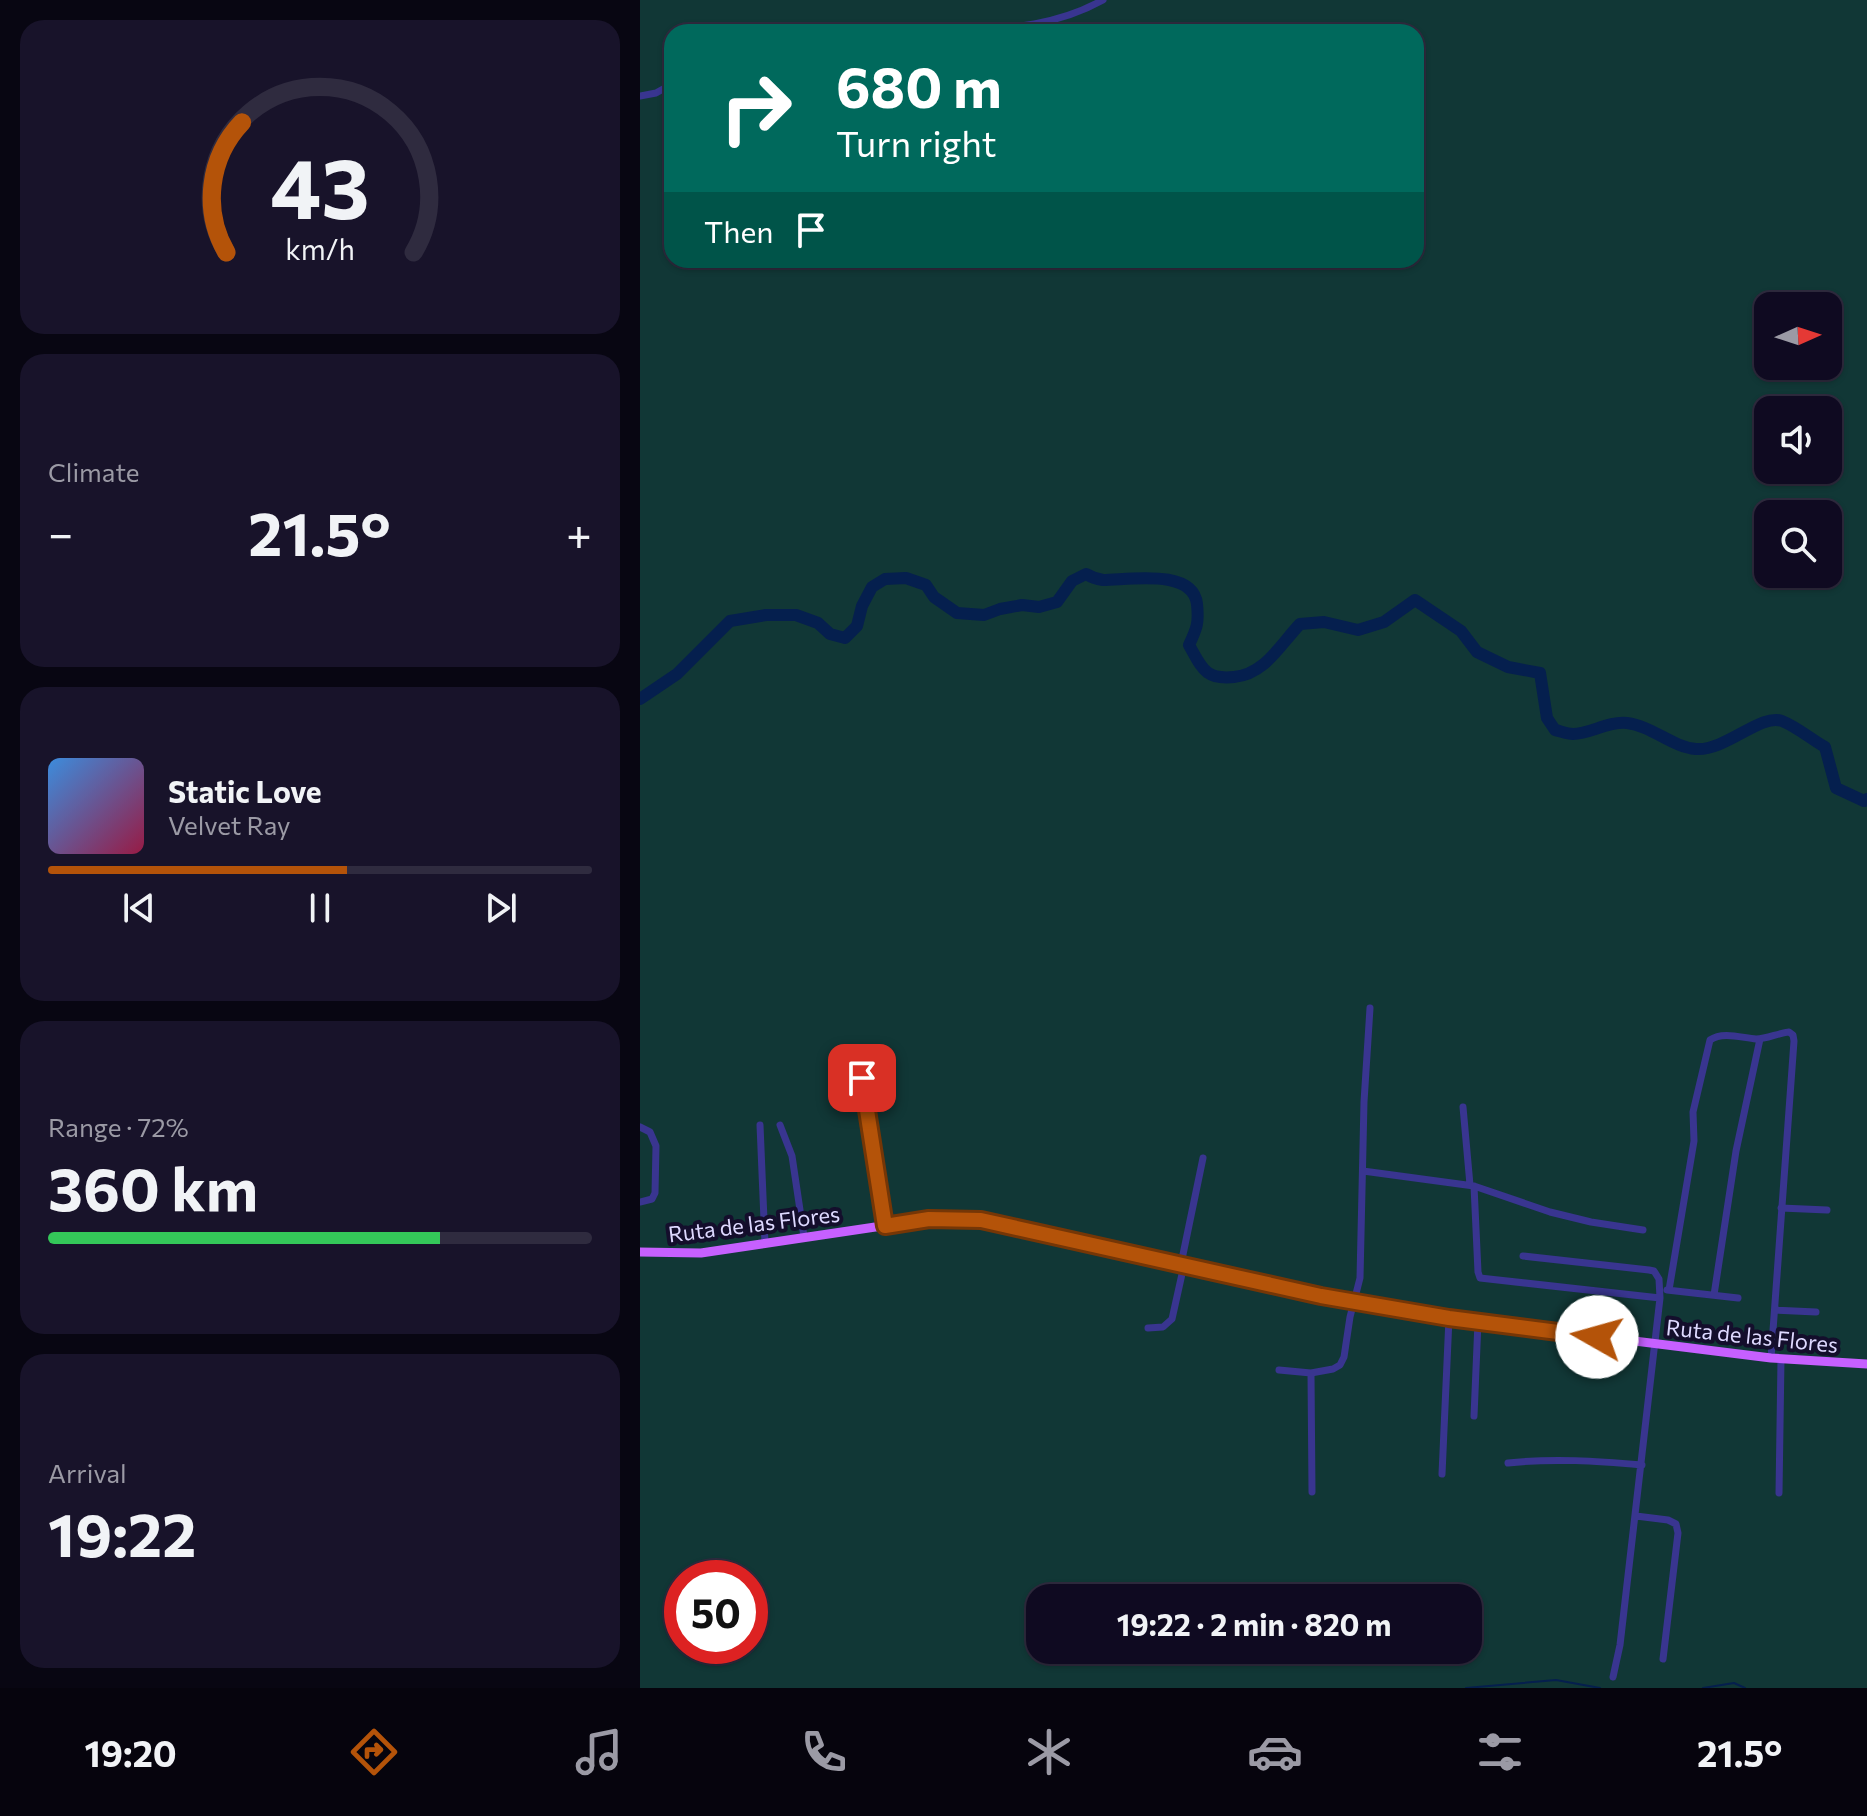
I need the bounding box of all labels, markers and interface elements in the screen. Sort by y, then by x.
text: 680 m [836,51,1002,120]
icon: right [704,56,808,160]
text: Turn right [836,120,997,164]
text: 43 [270,133,370,235]
icon: arrive [789,208,833,252]
text: Then [704,212,773,249]
text: km/h [285,231,355,266]
north arrow [1754,292,1842,380]
map controls [1754,292,1842,588]
button: sound [1754,396,1842,484]
text: Climate [48,456,140,487]
text: 21.5° [248,495,391,568]
button: search [1754,500,1842,588]
text: − [48,505,73,559]
text: + [566,505,592,559]
text: Static Love [168,772,322,809]
text: Velvet Ray [168,809,291,840]
icon: previous [117,886,161,930]
icon: pause [298,886,342,930]
icon: next [479,886,523,930]
pin [828,1044,896,1112]
icon: arrive [840,1056,884,1100]
text: Range · 72% [48,1111,189,1142]
text: 360 km [48,1150,258,1223]
street label: Ruta de las Flores [667,1200,841,1247]
position arrow [1555,1295,1639,1379]
street label: Ruta de las Flores [1665,1313,1839,1358]
text: Arrival [48,1457,127,1488]
text: 19:22 [48,1496,196,1569]
speed limit sign: 50 [664,1560,768,1664]
text: 19:22 · 2 min · 820 m [1117,1605,1391,1642]
icon: directions [346,1724,402,1780]
icon: music [571,1724,627,1780]
icon: phone [796,1724,852,1780]
icon: climate [1021,1724,1077,1780]
icon: car [1247,1724,1303,1780]
icon: filters [1472,1724,1528,1780]
text: 19:20 [85,1730,177,1774]
text: 21.5° [1697,1730,1782,1774]

